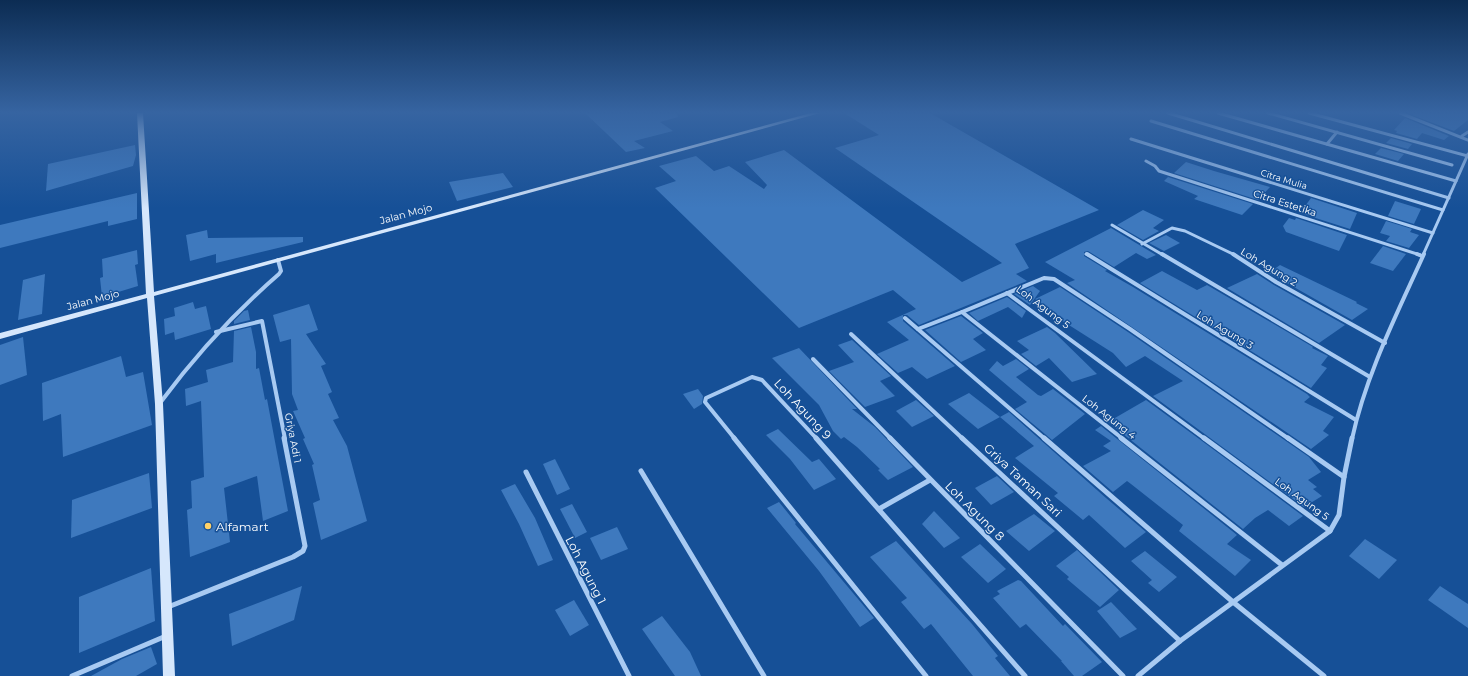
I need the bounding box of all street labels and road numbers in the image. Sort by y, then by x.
street label: Citra Mulia [1259,167,1309,191]
street label: Citra Estetika [1252,187,1318,219]
street label: Jalan Mojo [377,201,434,227]
street label: Loh Agung 2 [1238,245,1300,289]
street label: Loh Agung 5 [1014,283,1073,332]
street label: Jalan Mojo [64,287,121,313]
street label: Loh Agung 3 [1194,308,1256,352]
street label: Loh Agung 9 [771,376,835,442]
street label: Loh Agung 4 [1079,392,1139,442]
street label: Griya Adi 1 [282,412,304,464]
street label: Griya Taman Sari [981,440,1065,520]
street label: Loh Agung 5 [1272,475,1332,523]
street label: Loh Agung 8 [942,478,1008,544]
street label: Loh Agung 1 [562,533,610,607]

